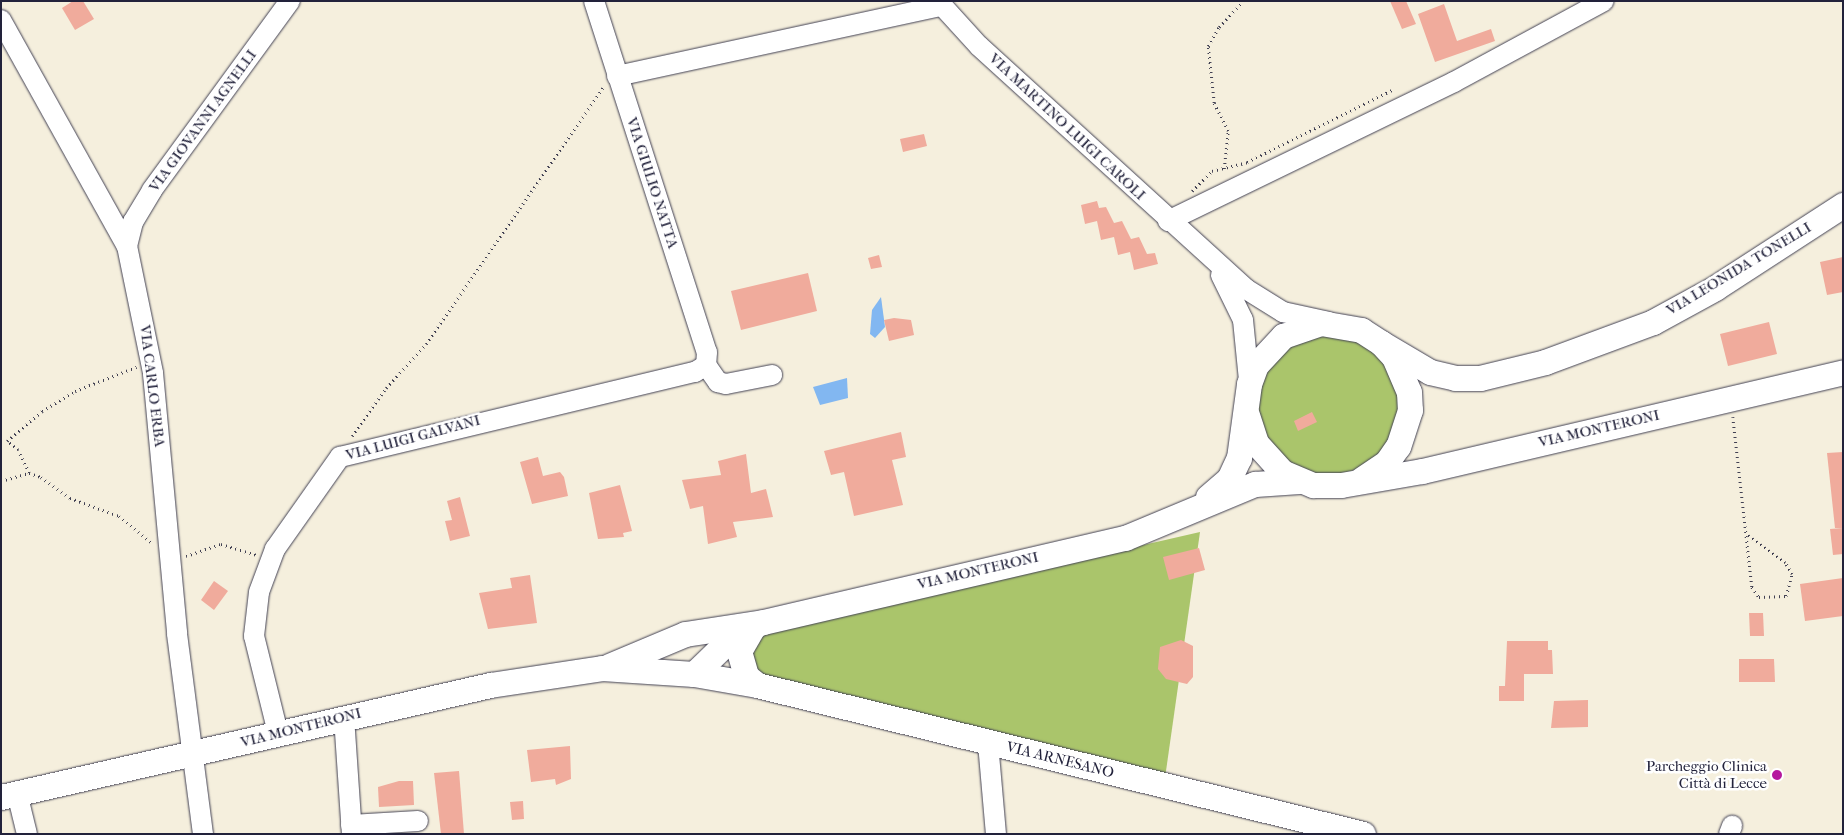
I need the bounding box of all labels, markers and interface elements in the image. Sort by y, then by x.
street label: VIA GIOVANNI AGNELLI [145,46,261,196]
street label: VIA MARTINO LUIGI CAROLI [985,50,1149,204]
street label: VIA GIULIO NATTA [622,115,682,251]
street label: VIA LEONIDA TONELLI [1663,219,1815,319]
street label: VIA CARLO ERBA [136,324,168,448]
street label: VIA MONTERONI [1537,406,1661,452]
street label: VIA LUIGI GALVANI [344,411,482,465]
street label: VIA MONTERONI [916,548,1040,594]
street label: VIA MONTERONI [239,704,363,752]
street label: VIA ARNESANO [1004,738,1116,782]
place label: Parcheggio Clinica Città di Lecce [1646,757,1767,792]
marker: Parcheggio Clinica Città di Lecce [1771,769,1783,781]

